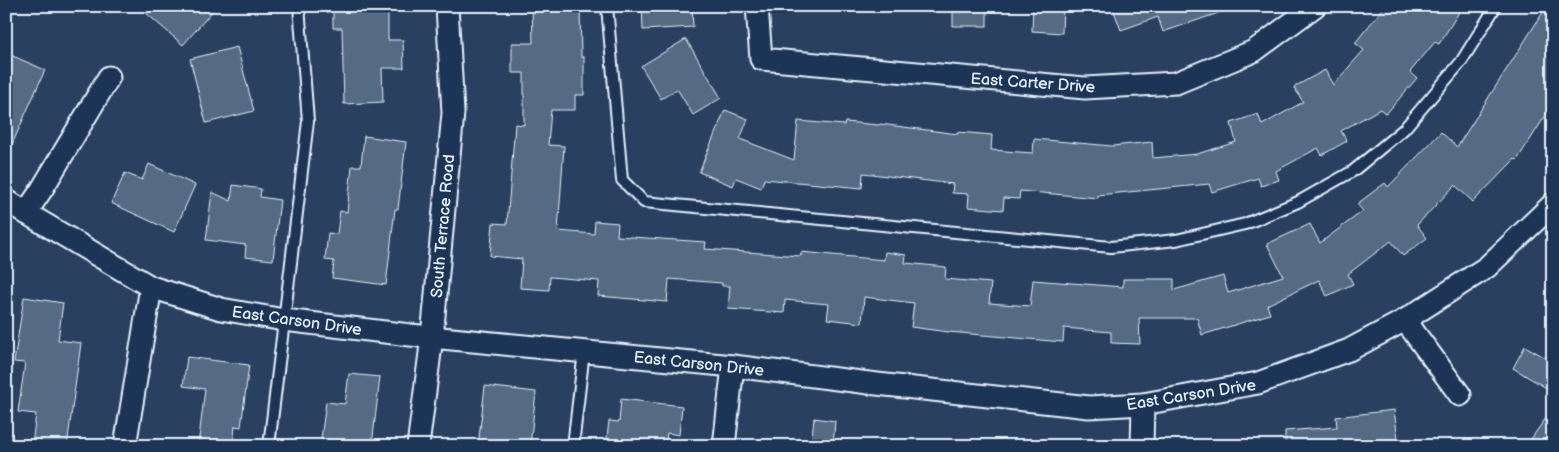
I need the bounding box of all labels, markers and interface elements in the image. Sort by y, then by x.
street label: East Carter Drive [970,70,1096,97]
street label: South Terrace Road [428,154,459,299]
street label: East Carson Drive [231,303,363,340]
street label: East Carson Drive [633,348,765,381]
street label: East Carson Drive [1125,376,1258,415]

